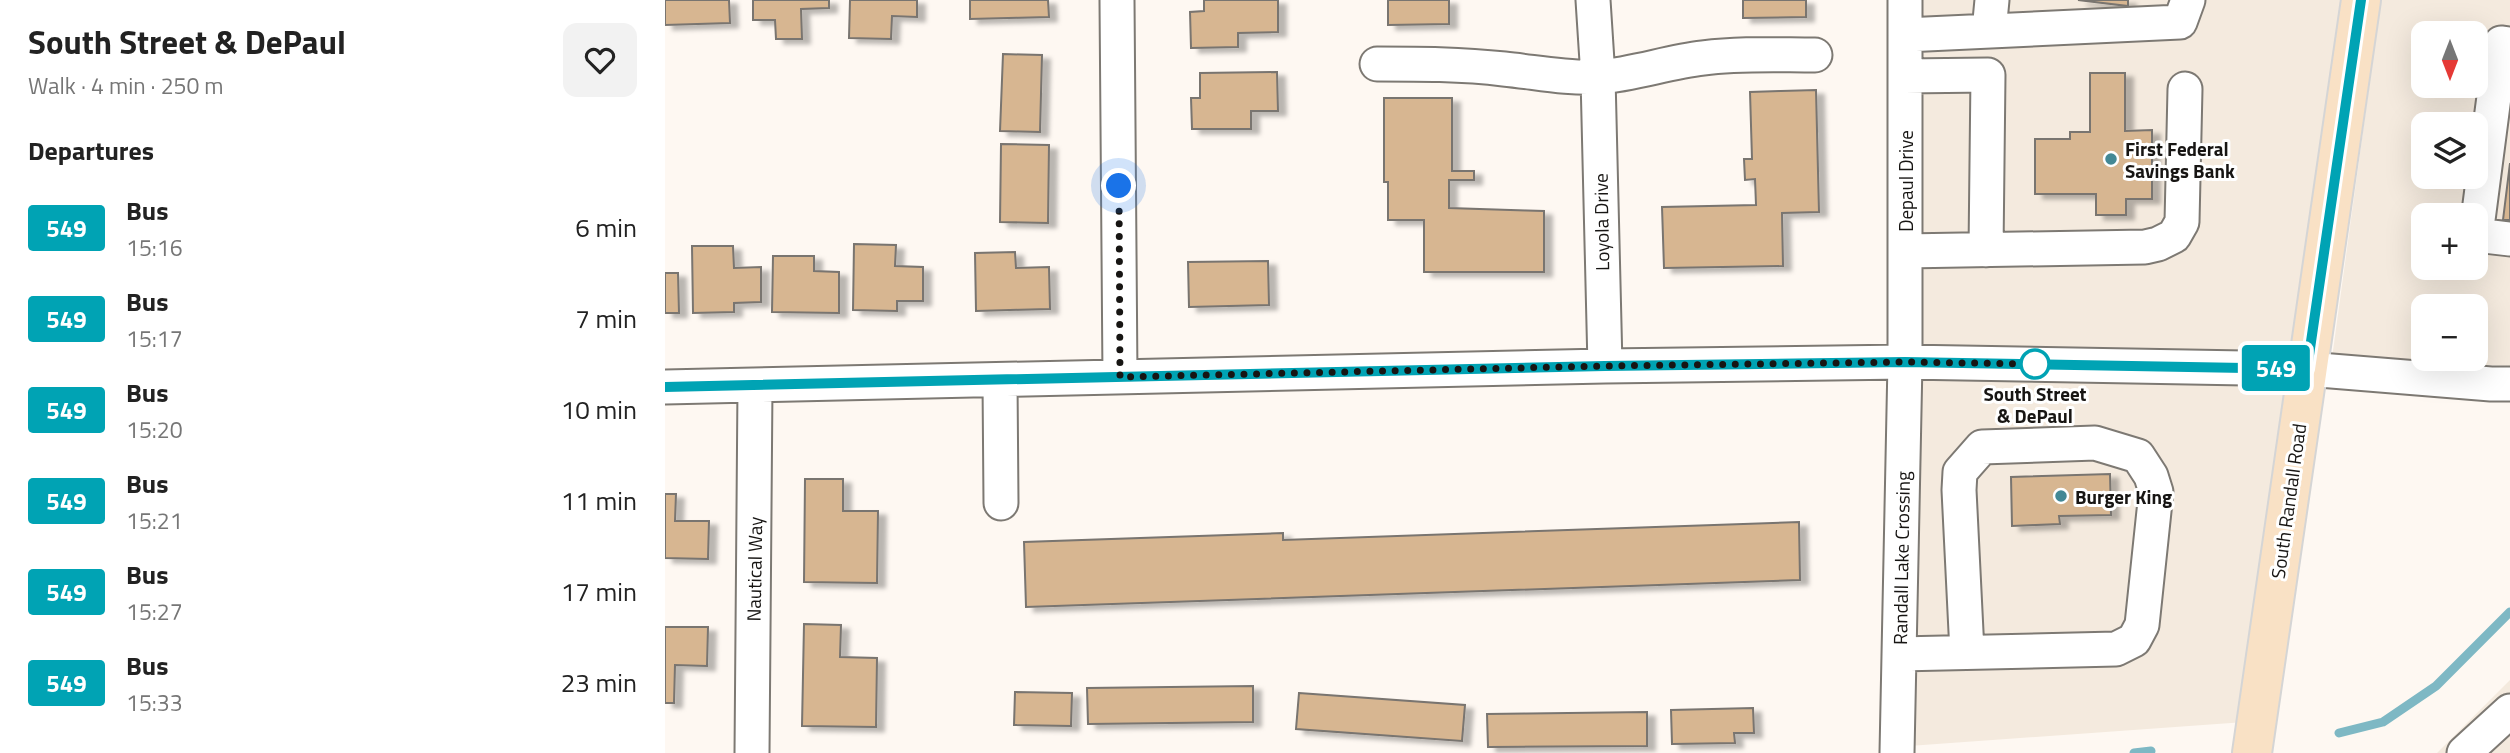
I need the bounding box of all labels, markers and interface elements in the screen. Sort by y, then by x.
text: South Street & DePaul [28,17,346,67]
north arrow [2411,21,2489,98]
map controls [2411,21,2488,371]
button: heart [563,23,637,97]
text: Walk · 4 min · 250 m [28,68,224,103]
button: layers [2411,112,2488,189]
street label: Depaul Drive [1891,130,1920,232]
text: Departures [28,131,154,170]
place label: First Federal Savings Bank [2125,134,2235,185]
marker: First Federal Savings Bank [2103,151,2119,167]
your location [1101,168,1136,203]
street label: Loyola Drive [1586,173,1616,271]
text: Bus [126,191,168,230]
button: + [2411,203,2488,280]
text: 6 min [575,208,637,247]
text: 549 [46,210,87,246]
text: 15:16 [126,230,183,265]
text: Bus [126,282,168,321]
button: − [2411,294,2488,371]
text: 7 min [575,299,637,338]
text: 549 [46,301,87,337]
text: 15:17 [126,321,183,356]
line badge: 549 [2236,345,2316,391]
marker: South Street & DePaul [2020,349,2050,379]
text: 549 [2256,350,2296,386]
text: Bus [126,373,168,412]
place label: South Street & DePaul [1983,379,2087,430]
text: 10 min [561,390,637,429]
text: 549 [46,392,87,428]
text: 15:20 [126,412,183,447]
street label: South Randall Road [2263,421,2313,581]
text: Bus [126,464,168,503]
street label: Randall Lake Crossing [1885,471,1917,645]
text: 11 min [561,481,637,520]
place label: Burger King [2075,482,2172,511]
text: 549 [46,483,87,519]
marker: Burger King [2053,488,2069,504]
text: 15:21 [126,503,183,538]
street label: Nautical Way [739,516,769,622]
text: Bus [126,555,168,594]
text: 17 min [561,572,637,611]
text: 549 [46,574,87,610]
text: 15:27 [126,594,183,629]
text: Bus [126,646,168,685]
text: 23 min [561,663,637,702]
text: 549 [46,665,87,701]
text: 15:33 [126,685,183,720]

